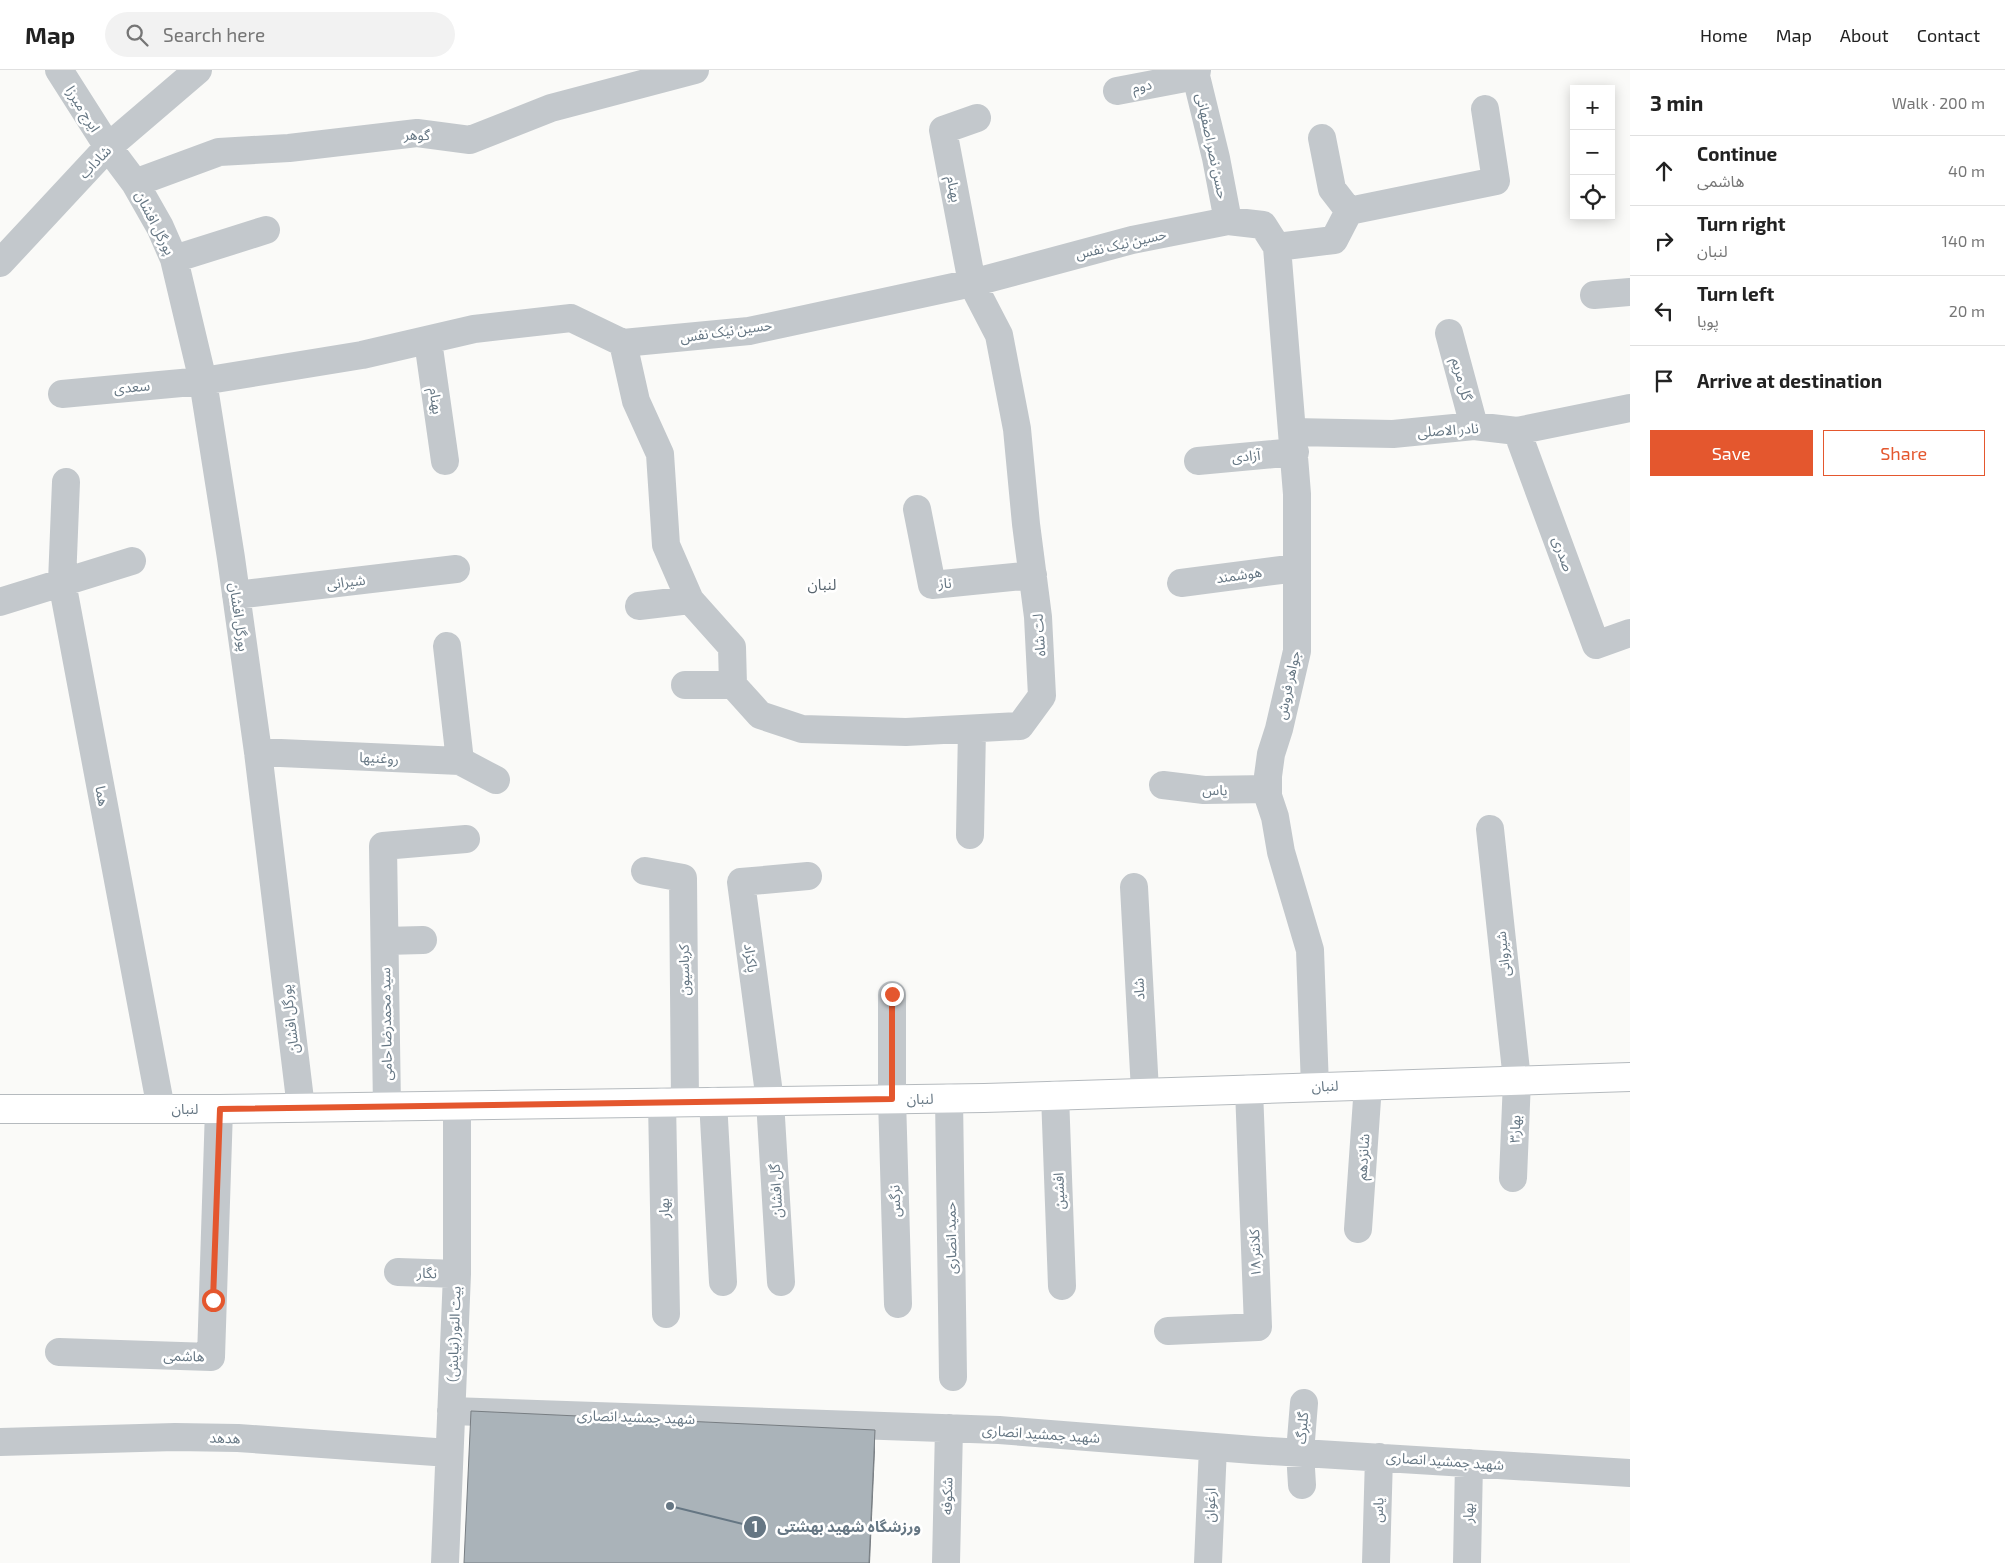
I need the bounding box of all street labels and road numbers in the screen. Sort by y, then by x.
street label: دوم [1131,75,1154,99]
street label: ایرج میرزا [60,82,104,137]
street label: حسن نصر اصفهانی [1192,92,1232,200]
street label: گوهر [403,126,430,144]
street label: شاداب [75,142,115,182]
street label: بهنام [941,174,965,204]
street label: پورگل افشان [130,188,179,259]
street label: حسین نیک نفس [1074,225,1168,263]
street label: حسین نیک نفس [679,316,773,346]
street label: گل مریم [1446,356,1476,403]
street label: سعدی [113,376,151,398]
street label: بهنام [423,387,447,416]
street label: نادر الاصلی [1417,419,1479,441]
street label: آزادی [1231,446,1262,466]
street label: صدری [1548,534,1578,574]
street label: هوشمند [1215,563,1263,587]
street label: شیرانی [326,571,366,593]
street label: ناز [937,574,952,592]
street label: پورگل افشان [224,581,253,653]
street label: لت شاه [1029,613,1048,657]
street label: جواهر فروش [1272,649,1304,721]
street label: روغنیها [359,748,399,768]
street label: یاس [1202,781,1228,799]
street label: هما [92,784,113,807]
street label: شیروانی [1492,930,1514,978]
street label: پاکزاد [739,942,762,974]
street label: کرباسیون [675,944,693,996]
street label: سید محمدرضا حامی [376,967,396,1081]
street label: شاد [1129,978,1148,1000]
street label: پورگل افشان [277,983,304,1055]
street label: لنبان [1311,1077,1339,1095]
street label: لنبان [906,1090,934,1108]
street label: لنبان [172,1100,198,1118]
street label: بهار۳ [1506,1114,1524,1143]
street label: شانزدهم [1352,1133,1376,1181]
street label: گل افشان [766,1163,786,1219]
street label: افشین [1049,1172,1069,1210]
street label: نرگس [885,1184,905,1217]
street label: بهار [655,1198,673,1219]
street label: حمید انصاری [941,1202,961,1274]
street label: کلانتر ۱۸ [1245,1229,1265,1277]
street label: نگار [416,1264,438,1282]
street label: بیت النور(نیایش) [443,1285,465,1382]
street label: هاشمی [163,1347,205,1365]
street label: شهید جمشید انصاری [577,1406,695,1428]
street label: گلبرگ [1292,1411,1312,1445]
street label: شهید جمشید انصاری [981,1421,1101,1447]
street label: هدهد [209,1428,241,1447]
street label: شهید جمشید انصاری [1385,1448,1505,1474]
street label: شکوفه [938,1477,956,1515]
street label: ارغوان [1200,1487,1220,1523]
street label: یاس [1369,1497,1387,1523]
street label: بهار [1459,1503,1477,1524]

